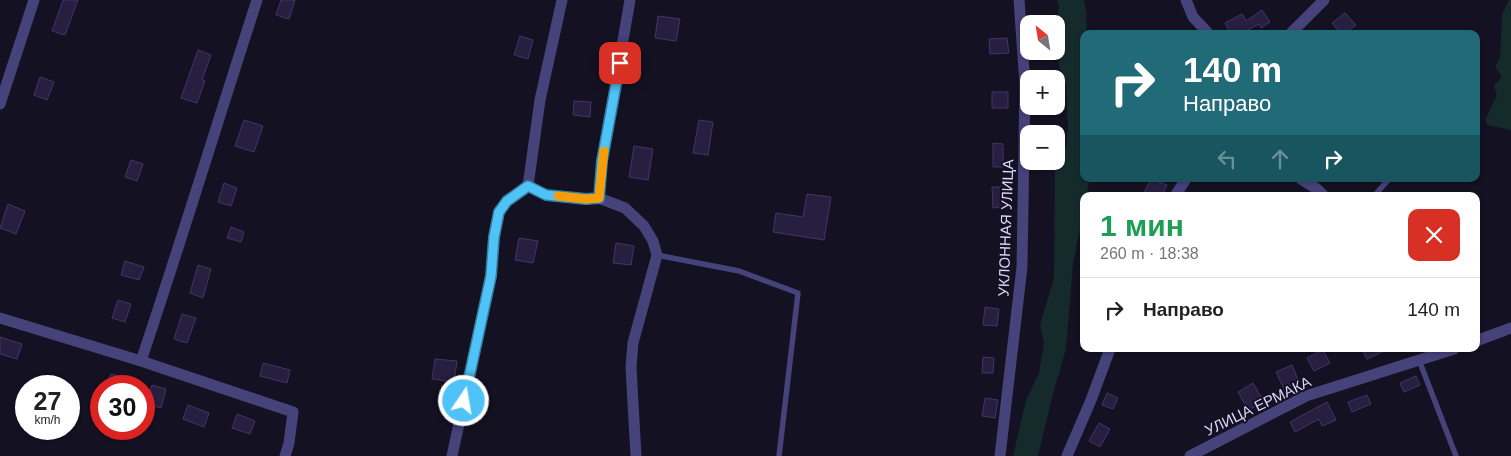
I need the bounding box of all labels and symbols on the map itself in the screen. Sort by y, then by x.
north arrow [1020,15,1065,60]
pin [599,42,641,84]
street label: УКЛОННАЯ УЛИЦА [995,159,1016,297]
street label: УЛИЦА ЕРМАКА [1202,372,1314,439]
position arrow [437,374,489,426]
speed limit sign: 30 [90,375,155,440]

